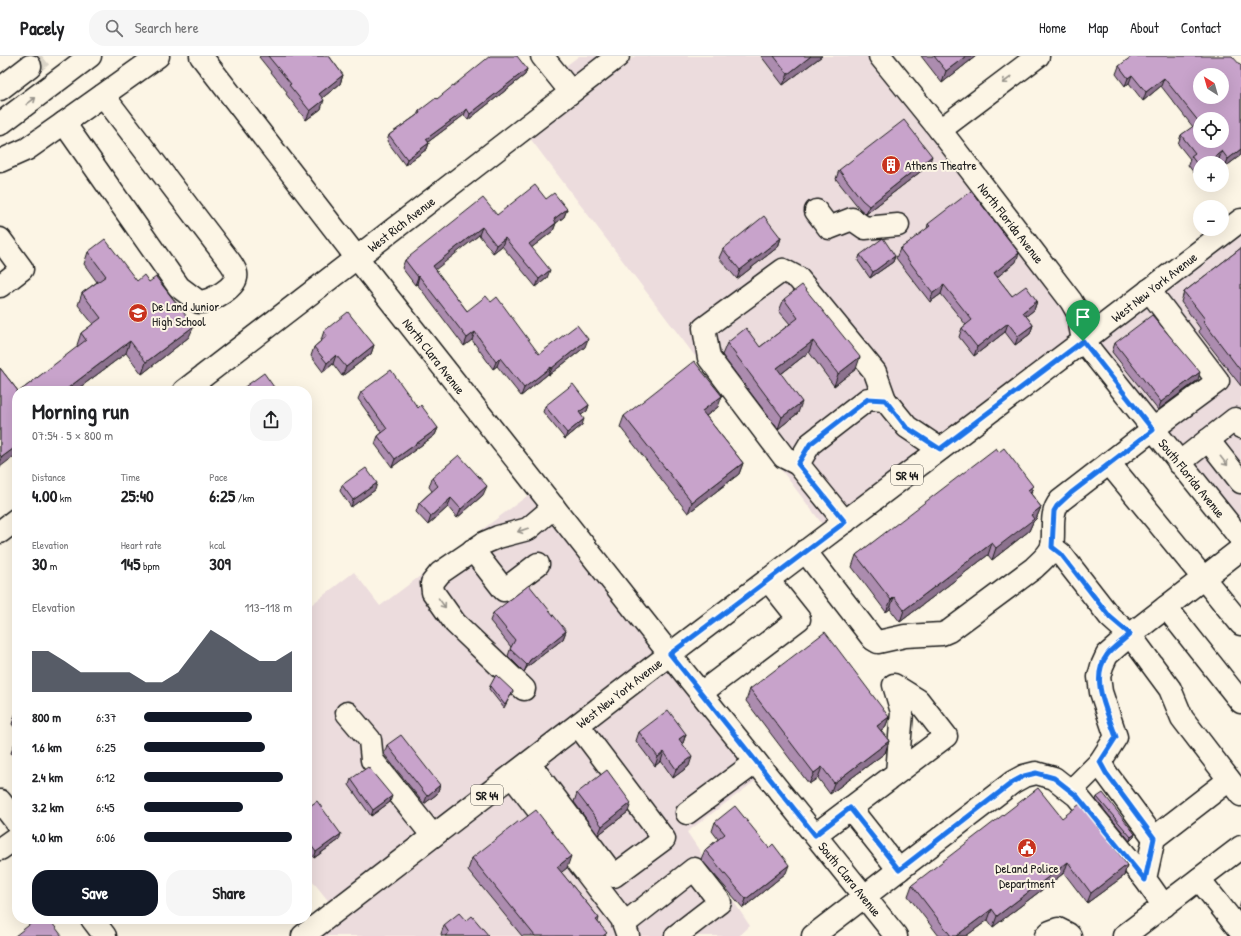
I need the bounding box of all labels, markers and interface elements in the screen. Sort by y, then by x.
search box [89,10,369,46]
text: Pacely [20,15,65,41]
icon: search [103,17,125,39]
text: Search here [135,17,199,38]
text: Home [1039,18,1066,37]
text: Map [1088,18,1108,37]
text: About [1130,18,1159,37]
text: Contact [1181,18,1221,37]
north arrow [1193,68,1229,104]
map controls [1193,68,1229,236]
one-way arrow [1001,75,1012,84]
one-way arrow [25,97,36,105]
button: locate [1193,112,1229,148]
building icon: Athens Theatre [880,154,902,176]
place label: Athens Theatre [905,156,977,174]
button: + [1193,156,1229,192]
street label: North Florida Avenue [974,179,1048,267]
street label: West Rich Avenue [364,192,438,256]
button: − [1193,200,1229,236]
street label: West New York Avenue [1107,248,1201,326]
place label: De Land Junior High School [152,297,219,330]
pin [1066,300,1100,341]
school or university icon: De Land Junior High School [127,302,149,324]
icon: arrive [1072,306,1094,328]
street label: North Clara Avenue [399,314,469,398]
text: Morning run [32,396,129,426]
button: share [250,399,292,441]
text: 07:54 · 5 × 800 m [32,426,113,444]
street label: South Florida Avenue [1154,435,1230,521]
one-way arrow [1220,456,1229,467]
road number: SR 44 [891,465,923,485]
text: Distance [32,470,66,484]
text: Time [121,470,140,484]
text: Pace [209,470,228,484]
text: 4.00 [32,484,57,507]
text: 25:40 [121,484,154,507]
text: 6:25 [209,484,235,507]
text: km [57,491,72,505]
text: /km [235,491,254,505]
one-way arrow [517,527,529,535]
text: Elevation [32,538,69,552]
text: Heart rate [121,538,162,552]
text: kcal [209,538,225,552]
text: 30 [32,552,47,575]
text: 145 [121,552,140,575]
text: 309 [209,552,231,575]
text: m [47,559,57,573]
text: bpm [140,559,160,573]
text: Elevation [32,598,75,616]
text: 113–118 m [244,598,292,616]
one-way arrow [438,598,446,609]
street label: West New York Avenue [572,654,666,732]
text: 800 m [32,708,61,726]
text: 6:37 [96,708,116,726]
text: 1.6 km [32,738,62,756]
text: 6:25 [96,738,116,756]
text: 2.4 km [32,768,63,786]
text: 6:12 [96,768,115,786]
road number: SR 44 [471,785,503,805]
text: 3.2 km [32,798,64,816]
text: 6:45 [96,798,115,816]
text: 4.0 km [32,828,63,846]
text: 6:06 [96,828,115,846]
public building icon: DeLand Police Department [1016,837,1038,859]
street label: South Clara Avenue [814,838,886,920]
place label: DeLand Police Department [995,859,1059,892]
button: Save [32,870,158,916]
button: Share [166,870,292,916]

